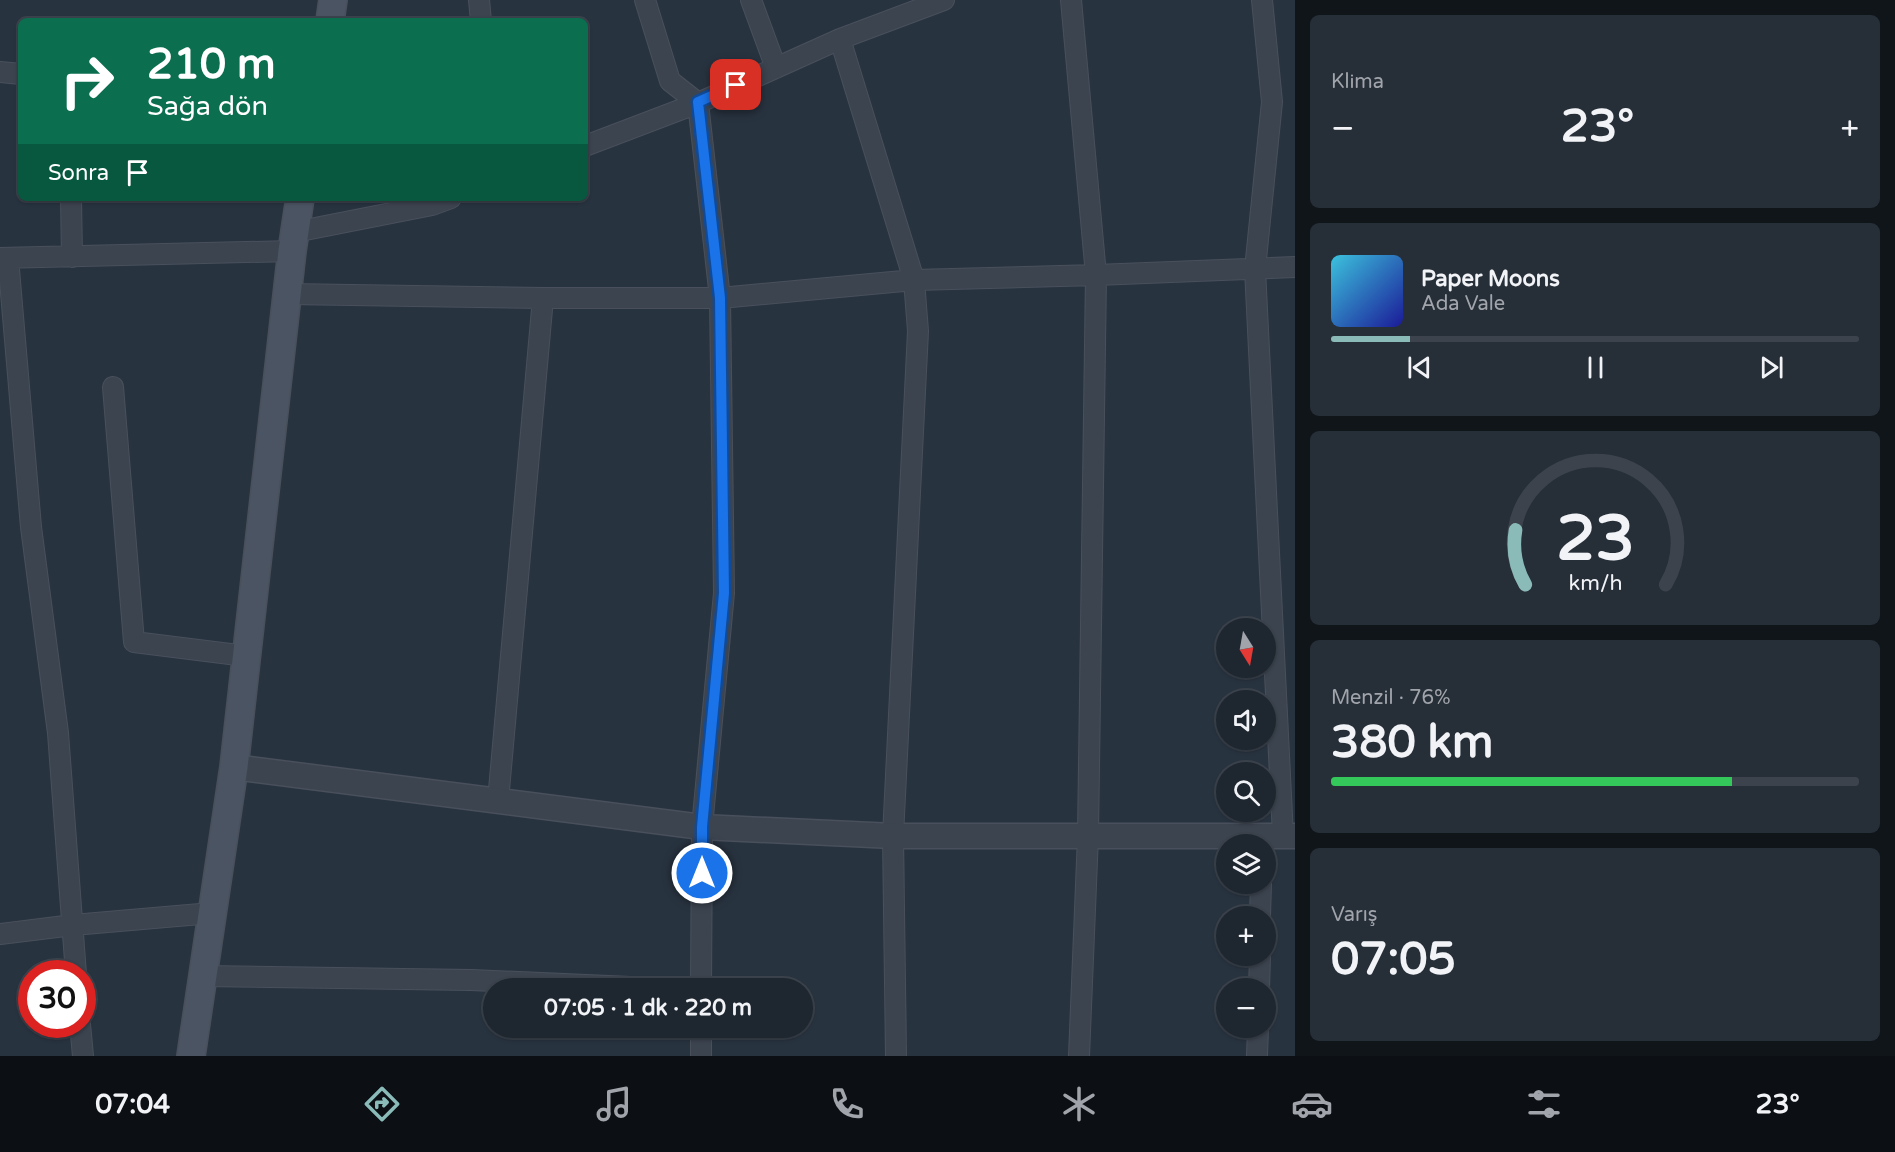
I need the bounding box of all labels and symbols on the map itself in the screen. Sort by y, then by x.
pin [710,59,761,110]
north arrow [1216,618,1276,678]
position arrow [670,841,734,905]
speed limit sign: 30 [18,960,96,1038]

